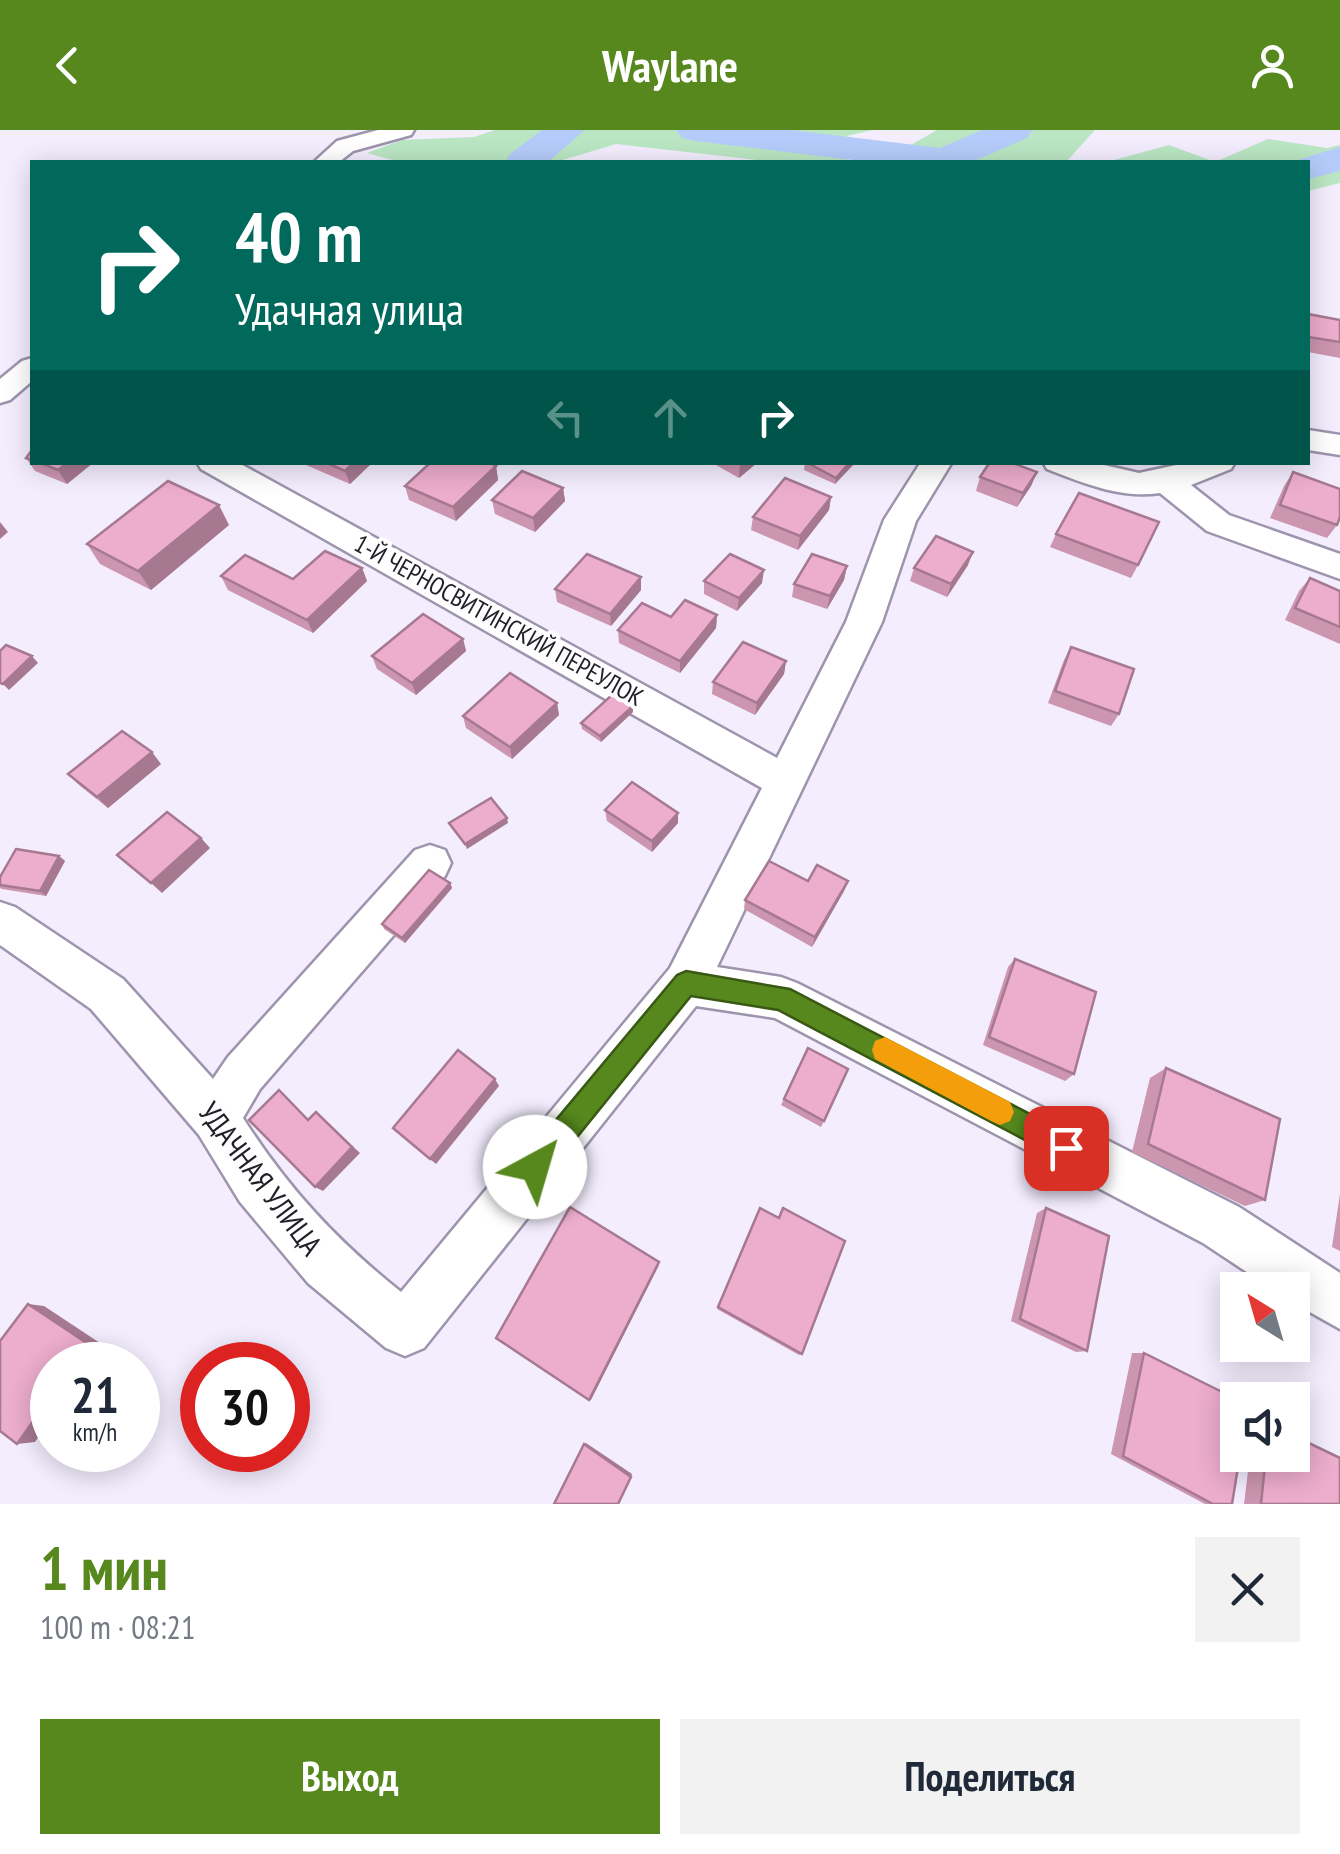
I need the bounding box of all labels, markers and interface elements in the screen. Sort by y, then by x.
text: Waylane [602,36,738,94]
icon: back [40,38,95,93]
icon: person [1245,38,1300,93]
text: 40 m [235,191,363,281]
icon: right [70,200,200,330]
text: Удачная улица [235,279,464,337]
icon: left [538,390,593,445]
icon: ahead [643,390,698,445]
icon: right [748,390,803,445]
street label: 1-Й ЧЕРНОСВИТИНСКИЙ ПЕРЕУЛОК [349,527,649,713]
street label: УДАЧНАЯ УЛИЦА [191,1094,332,1263]
pin [1024,1106,1109,1191]
position arrow [483,1115,587,1219]
icon: arrive [1039,1121,1094,1176]
north arrow [1220,1272,1310,1362]
map controls [1220,1272,1310,1472]
speed limit sign: 30 [180,1342,310,1472]
text: 21 [71,1362,119,1427]
button: sound [1220,1382,1310,1472]
text: km/h [73,1416,117,1448]
text: 1 мин [40,1529,168,1607]
button: close [1195,1537,1300,1642]
text: 100 m · 08:21 [40,1606,195,1648]
button: Выход [40,1719,660,1834]
button: Поделиться [680,1719,1300,1834]

